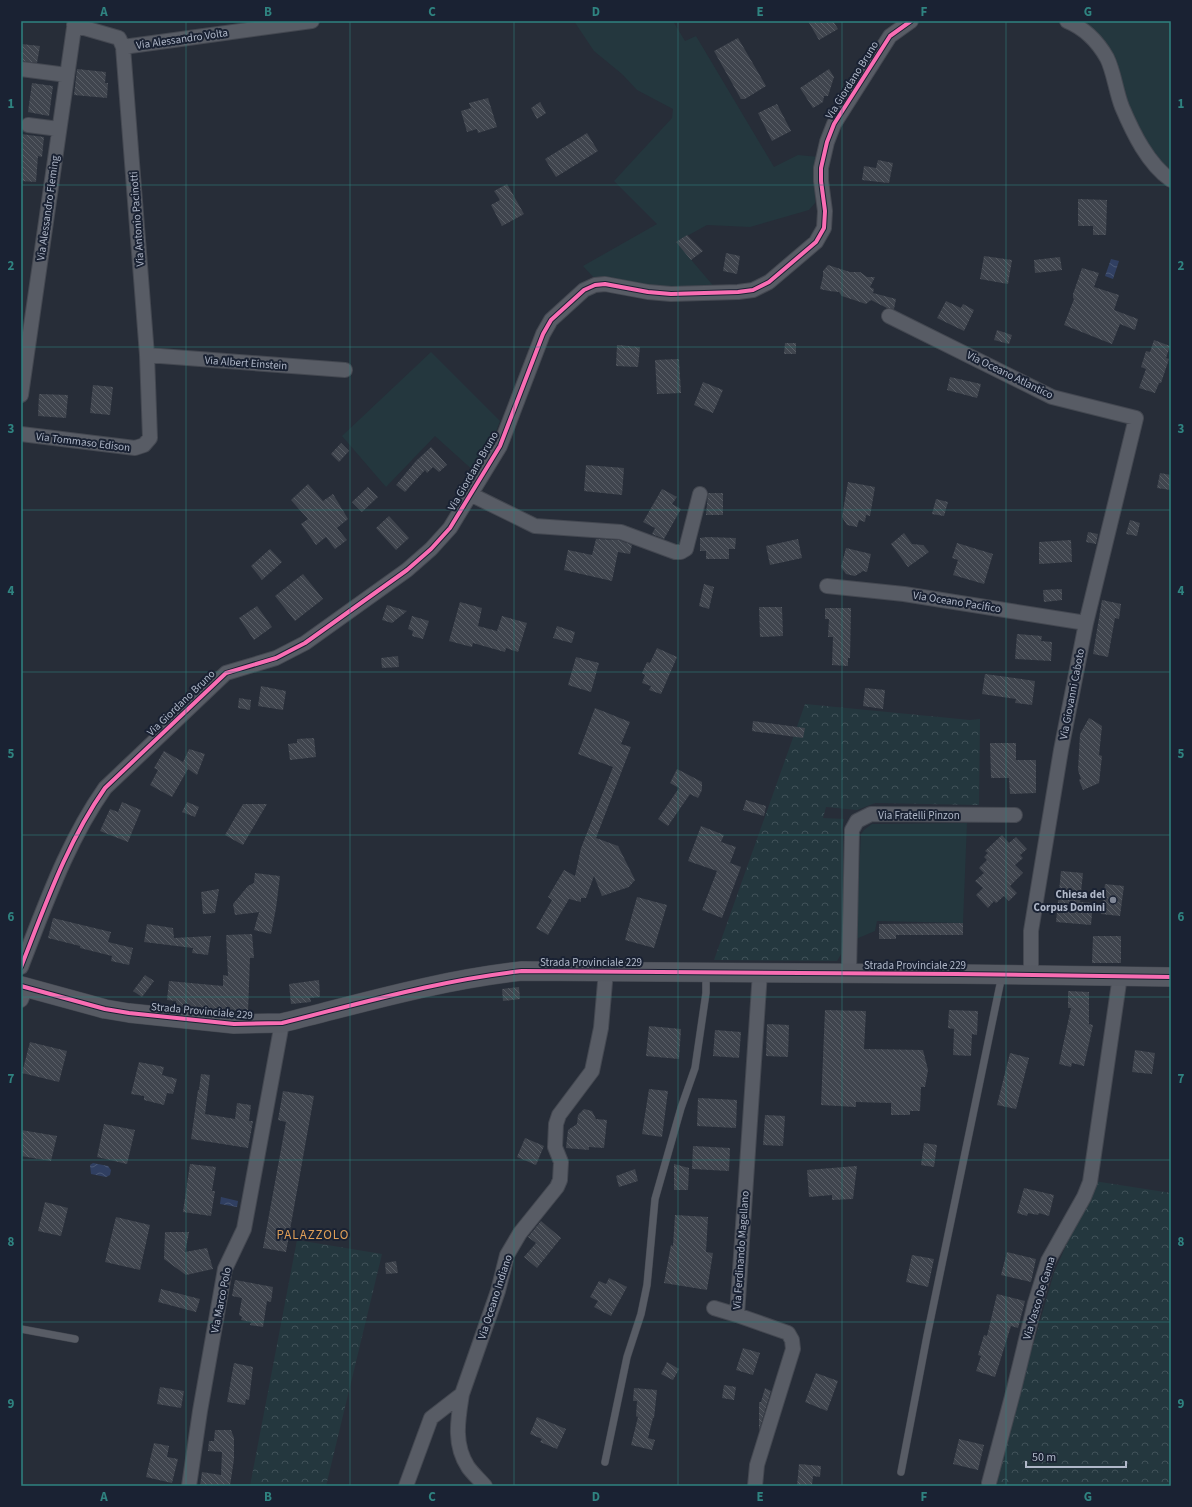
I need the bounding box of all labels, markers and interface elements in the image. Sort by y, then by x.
text: A [99,3,108,21]
text: B [264,3,272,21]
text: C [428,3,436,21]
text: D [592,3,600,21]
text: E [756,3,764,21]
text: F [921,3,928,21]
text: G [1084,3,1092,21]
street label: Via Alessandro Volta [135,25,229,53]
street label: Via Giordano Bruno [822,38,882,122]
text: 1 [8,95,15,113]
text: 1 [1178,95,1185,113]
street label: Via Alessandro Fleming [33,154,63,262]
street label: Via Antonio Pacinotti [126,171,148,267]
text: 2 [8,257,15,275]
text: 2 [1178,257,1185,275]
street label: Via Oceano Atlantico [964,348,1056,402]
street label: Via Albert Einstein [204,353,288,373]
text: 3 [8,420,15,438]
text: 3 [1178,420,1185,438]
street label: Via Tommaso Edison [35,429,131,455]
street label: Via Giordano Bruno [444,429,502,513]
text: 4 [8,582,15,600]
text: 4 [1178,582,1185,600]
street label: Via Oceano Pacifico [912,588,1002,616]
street label: Via Giovanni Caboto [1056,647,1088,741]
street label: Via Giordano Bruno [144,667,218,739]
text: 5 [8,745,15,763]
text: 5 [1178,745,1185,763]
street label: Via Fratelli Pinzon [878,808,960,823]
place label: Chiesa del Corpus Domini [1034,887,1106,915]
marker: Chiesa del Corpus Domini [1108,895,1118,905]
text: 6 [8,908,15,926]
text: 6 [1178,908,1185,926]
street label: Strada Provinciale 229 [540,955,642,970]
street label: Strada Provinciale 229 [864,958,966,973]
street label: Strada Provinciale 229 [150,999,254,1023]
text: 7 [8,1070,15,1088]
text: 7 [1178,1070,1185,1088]
street label: Via Ferdinando Magellano [729,1190,753,1310]
district label: PALAZZOLO [277,1226,349,1244]
text: 8 [8,1233,15,1251]
text: 8 [1178,1233,1185,1251]
street label: Via Oceano Indiano [474,1253,516,1341]
street label: Via Vasco De Gama [1019,1255,1059,1341]
street label: Via Marco Polo [207,1266,235,1334]
text: 9 [8,1395,15,1413]
text: 9 [1178,1395,1185,1413]
scale bar [1026,1443,1126,1469]
text: 50 m [1032,1449,1056,1466]
text: A [99,1488,108,1506]
text: B [264,1488,272,1506]
text: C [428,1488,436,1506]
text: D [592,1488,600,1506]
text: E [756,1488,764,1506]
text: F [921,1488,928,1506]
text: G [1084,1488,1092,1506]

